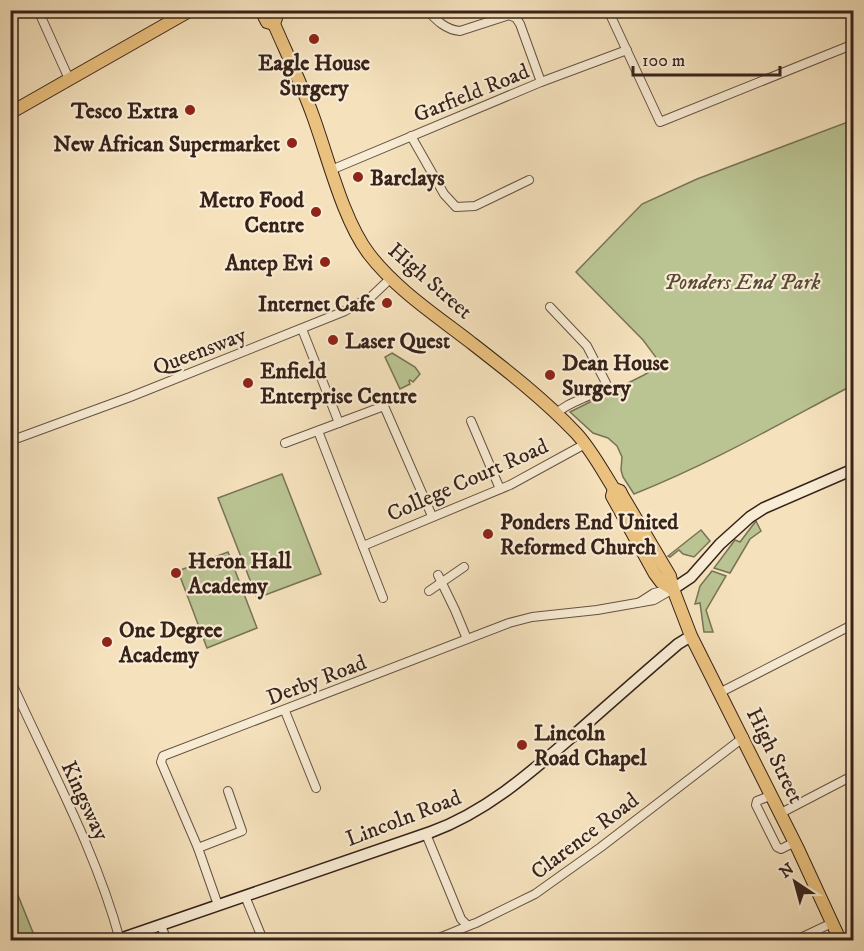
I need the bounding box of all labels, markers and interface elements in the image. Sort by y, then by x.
marker: Eagle House Surgery [307,32,321,46]
scale bar [633,39,780,77]
place label: Eagle House Surgery [258,50,370,102]
text: 100 m [642,50,685,72]
street label: Garfield Road [410,58,533,129]
place label: Tesco Extra [70,98,179,125]
marker: Tesco Extra [183,103,197,117]
place label: New African Supermarket [53,131,280,158]
marker: New African Supermarket [285,136,299,150]
place label: Barclays [370,165,445,192]
marker: Barclays [351,170,365,184]
place label: Metro Food Centre [199,187,305,239]
marker: Metro Food Centre [309,205,323,219]
street label: High Street [382,237,478,325]
place label: Antep Evi [224,250,313,277]
marker: Antep Evi [318,255,332,269]
park label: Ponders End Park [663,269,821,296]
place label: Internet Cafe [258,291,375,318]
marker: Internet Cafe [380,296,394,310]
street label: Queensway [149,321,251,382]
place label: Laser Quest [345,328,450,355]
marker: Laser Quest [326,333,340,347]
place label: Dean House Surgery [562,350,669,402]
place label: Enfield Enterprise Centre [260,358,417,410]
marker: Dean House Surgery [543,368,557,382]
marker: Enfield Enterprise Centre [241,376,255,390]
street label: College Court Road [383,433,552,528]
place label: Ponders End United Reformed Church [500,509,679,561]
marker: Ponders End United Reformed Church [481,527,495,541]
place label: Heron Hall Academy [187,548,292,600]
marker: Heron Hall Academy [169,566,183,580]
place label: One Degree Academy [118,617,222,669]
marker: One Degree Academy [100,635,114,649]
street label: Derby Road [263,649,370,712]
street label: High Street [740,703,809,808]
place label: Lincoln Road Chapel [534,720,647,772]
marker: Lincoln Road Chapel [515,738,529,752]
street label: Kingsway [55,757,115,845]
street label: Lincoln Road [342,784,465,853]
street label: Clarence Road [526,787,644,886]
north arrow [765,852,825,912]
text: N [776,859,798,883]

